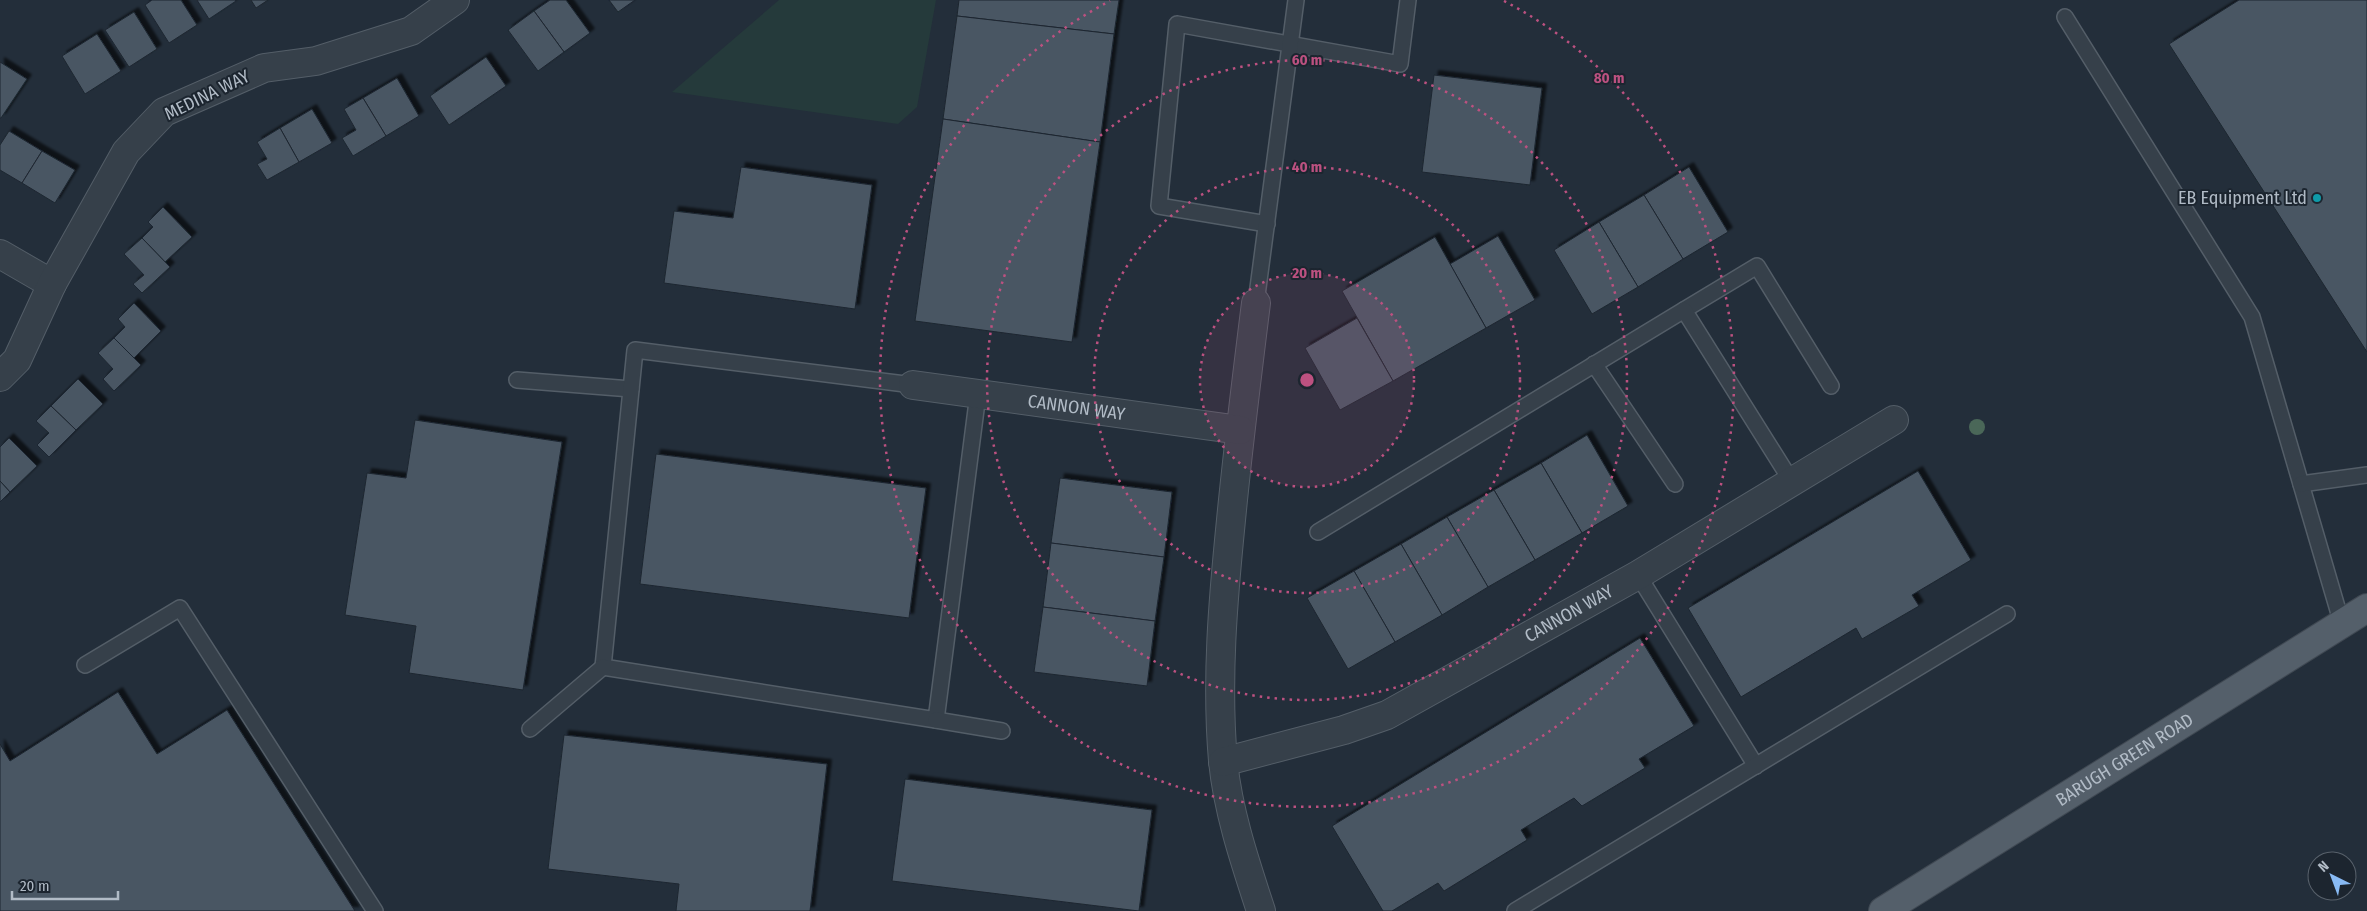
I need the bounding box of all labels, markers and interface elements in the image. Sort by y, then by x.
text: 60 m [1292,51,1322,69]
street label: MEDINA WAY [161,65,253,125]
text: 80 m [1594,69,1624,87]
text: 40 m [1292,158,1322,176]
place label: EB Equipment Ltd [2178,187,2307,209]
marker: EB Equipment Ltd [2311,192,2323,204]
text: 20 m [1291,264,1322,282]
centre of rings [1298,371,1316,389]
street label: CANNON WAY [1026,390,1127,425]
street label: CANNON WAY [1521,580,1617,647]
street label: BARUGH GREEN ROAD [2052,709,2197,811]
north arrow [2307,851,2357,901]
text: N [2315,858,2332,876]
scale bar [12,868,119,900]
text: 20 m [20,877,50,895]

